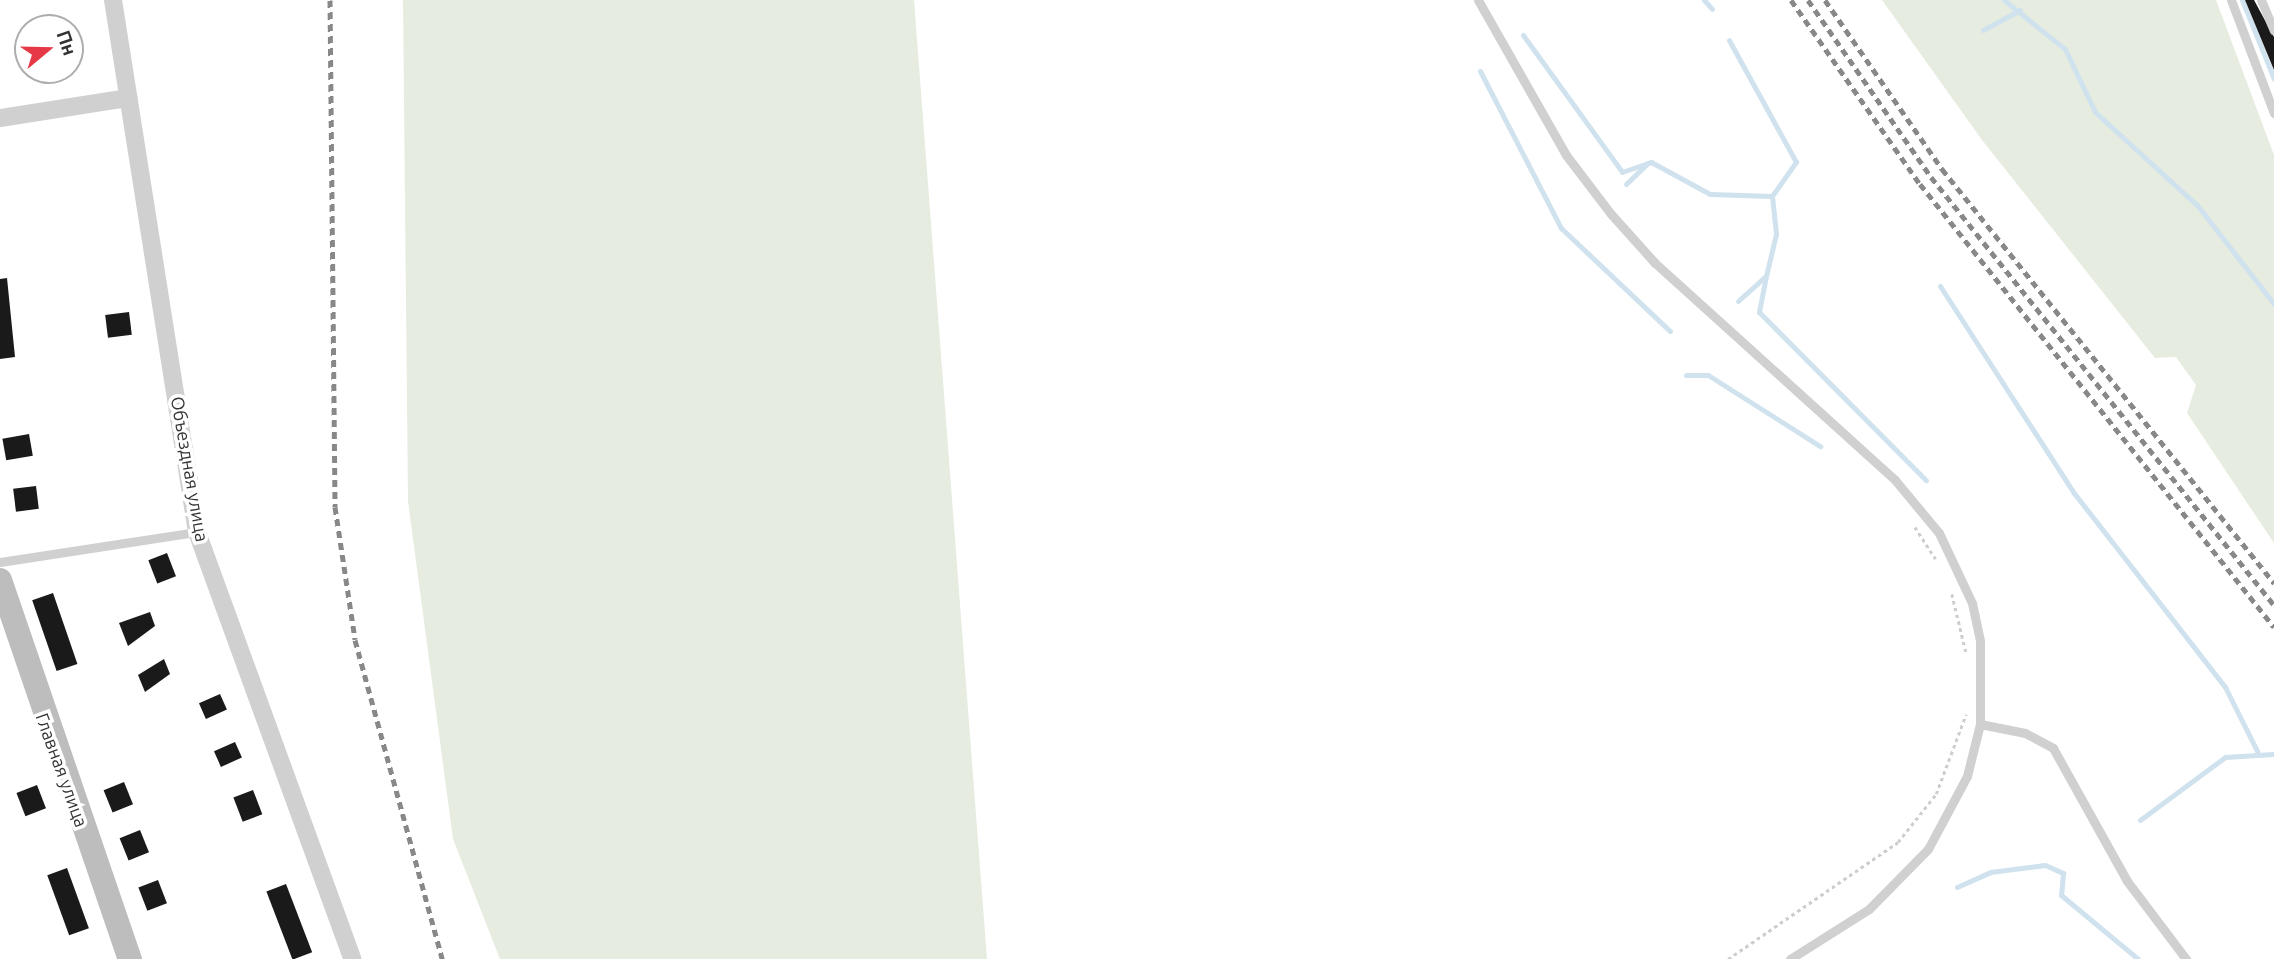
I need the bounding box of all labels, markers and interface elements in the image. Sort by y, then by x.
north arrow [14,14,84,84]
text: Пн [53,27,81,58]
street label: Объездная улица [167,395,213,543]
street label: Главная улица [31,710,93,830]

